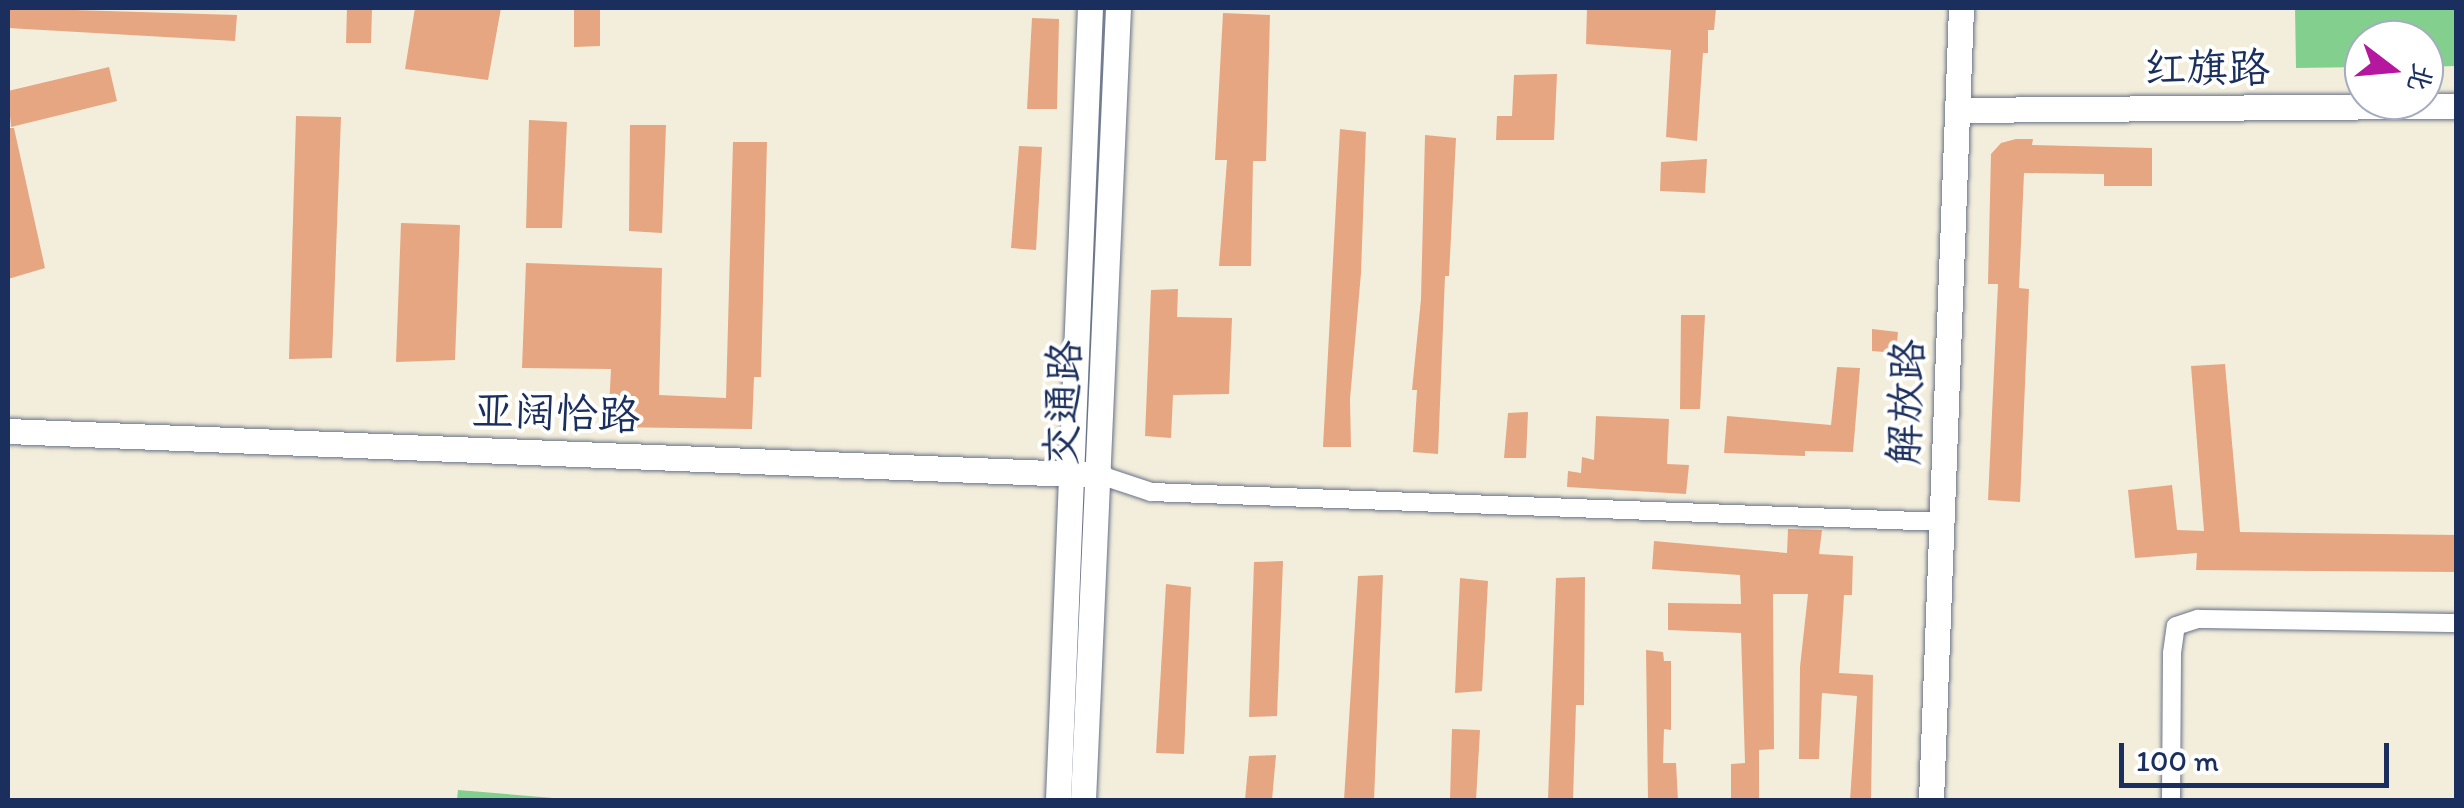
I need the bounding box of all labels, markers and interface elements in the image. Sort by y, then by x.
north arrow [2344,20,2444,120]
street label: 红旗路 [2144,43,2270,93]
text: 北 [2401,60,2441,96]
street label: 解放路 [1879,338,1933,466]
street label: 交通路 [1036,339,1090,467]
street label: 亚阔恰路 [471,385,641,441]
scale bar [2124,723,2394,785]
text: 100 m [2136,742,2219,779]

